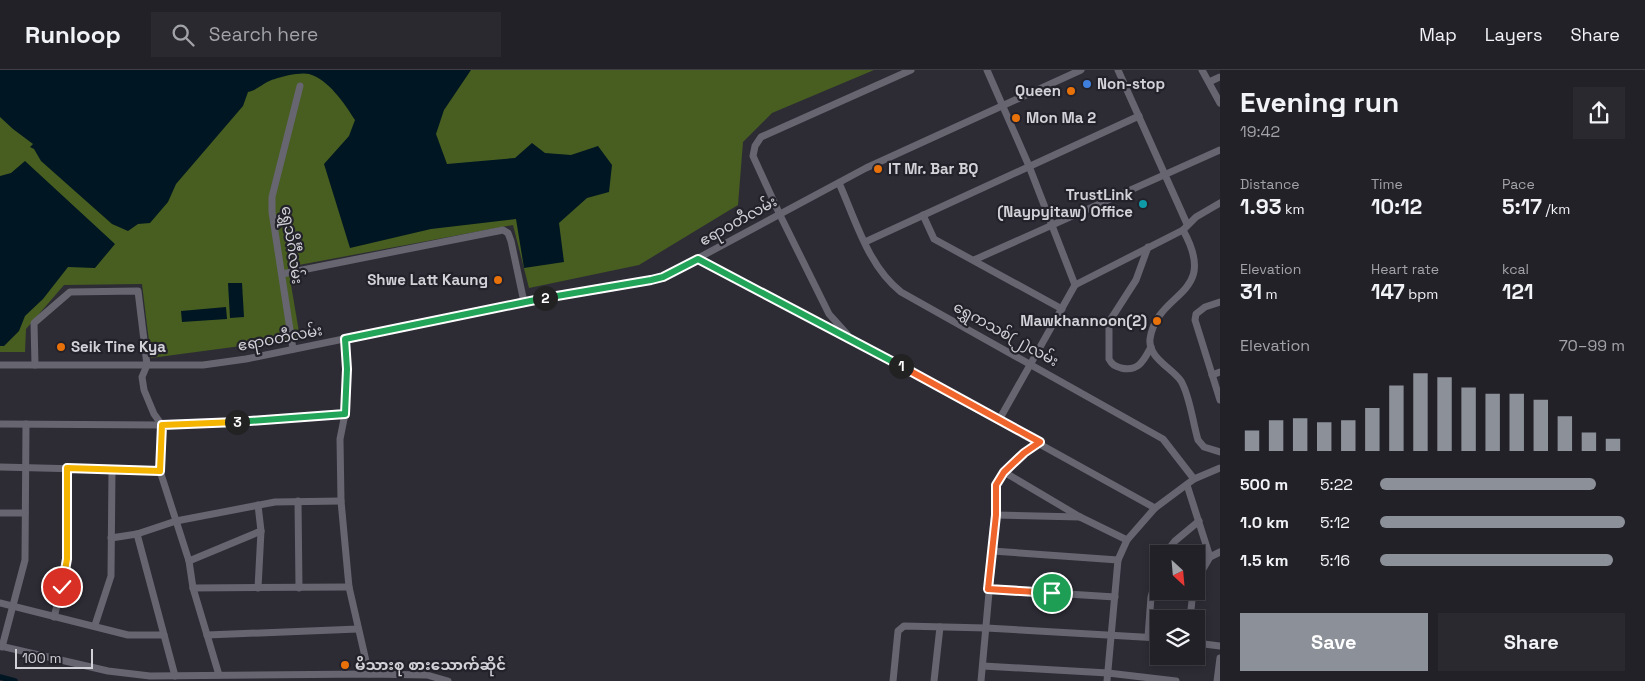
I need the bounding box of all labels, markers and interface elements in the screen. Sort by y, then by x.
search box [151,12,501,57]
text: Runloop [25,19,121,50]
icon: search [169,21,197,49]
text: Search here [209,22,318,47]
text: Map [1419,23,1457,46]
text: Layers [1485,23,1542,46]
text: Share [1570,23,1620,46]
place label: Non-stop [1097,74,1165,93]
marker: Non-stop [1081,78,1093,90]
place label: Queen [1015,81,1061,100]
text: Evening run [1240,84,1399,120]
marker: Queen [1065,85,1077,97]
button: share [1573,87,1625,139]
place label: Mon Ma 2 [1026,108,1096,127]
marker: Mon Ma 2 [1010,112,1022,124]
text: 19:42 [1240,121,1280,142]
place label: IT Mr. Bar BQ [888,159,978,178]
marker: IT Mr. Bar BQ [872,163,884,175]
text: Distance [1240,175,1300,193]
text: Time [1371,175,1403,193]
text: Pace [1502,175,1535,193]
place label: TrustLink (Naypyitaw) Office [997,185,1134,221]
street label: ဧရာဝတီလမ်း [696,191,781,252]
text: 1.93 [1240,193,1281,220]
text: 10:12 [1371,193,1422,220]
text: 5:17 [1502,193,1542,220]
marker: TrustLink (Naypyitaw) Office [1137,198,1149,210]
text: km [1281,200,1305,218]
text: /km [1542,200,1570,218]
street label: ရွှေသိင်္ဂီလမ်း [275,205,307,286]
text: Elevation [1240,260,1301,278]
text: Heart rate [1371,260,1439,278]
text: kcal [1502,260,1529,278]
place label: Shwe Latt Kaung [367,270,488,289]
marker: Shwe Latt Kaung [492,274,504,286]
text: 31 [1240,278,1262,305]
text: 147 [1371,278,1405,305]
text: 121 [1502,278,1533,305]
text: m [1262,285,1278,303]
text: bpm [1405,285,1438,303]
pin: 2 [532,286,558,310]
text: 2 [541,289,550,307]
street label: ရွှေကသစ်(၂)လမ်း [949,297,1062,373]
place label: Mawkhannoon(2) [1020,311,1147,330]
marker: Mawkhannoon(2) [1151,315,1163,327]
street label: ဧရာဝတီလမ်း [236,320,324,358]
text: Elevation [1240,335,1310,356]
text: 70–99 m [1559,335,1625,356]
place label: Seik Tine Kya [71,337,166,356]
marker: Seik Tine Kya [55,341,67,353]
pin: 1 [888,354,914,378]
text: 1 [898,357,905,375]
pin: 3 [224,410,250,434]
text: 3 [233,413,242,431]
text: 500 m [1240,474,1288,495]
text: 5:22 [1320,474,1353,495]
text: 1.0 km [1240,512,1289,533]
text: 5:12 [1320,512,1350,533]
north arrow [1150,545,1205,600]
map controls [1150,545,1205,665]
text: 1.5 km [1240,550,1288,571]
text: 5:16 [1320,550,1350,571]
pin [41,566,83,608]
pin [1031,572,1073,614]
icon: check [48,573,76,601]
icon: arrive [1038,579,1066,607]
button: layers [1150,610,1205,665]
button: Save [1240,613,1428,671]
button: Share [1438,613,1625,671]
scale bar [15,646,92,669]
text: 100 m [22,649,61,667]
place label: မိသားစု စားသောက်ဆိုင် [355,655,506,677]
marker: မိသားစု စားသောက်ဆိုင် [339,659,351,671]

